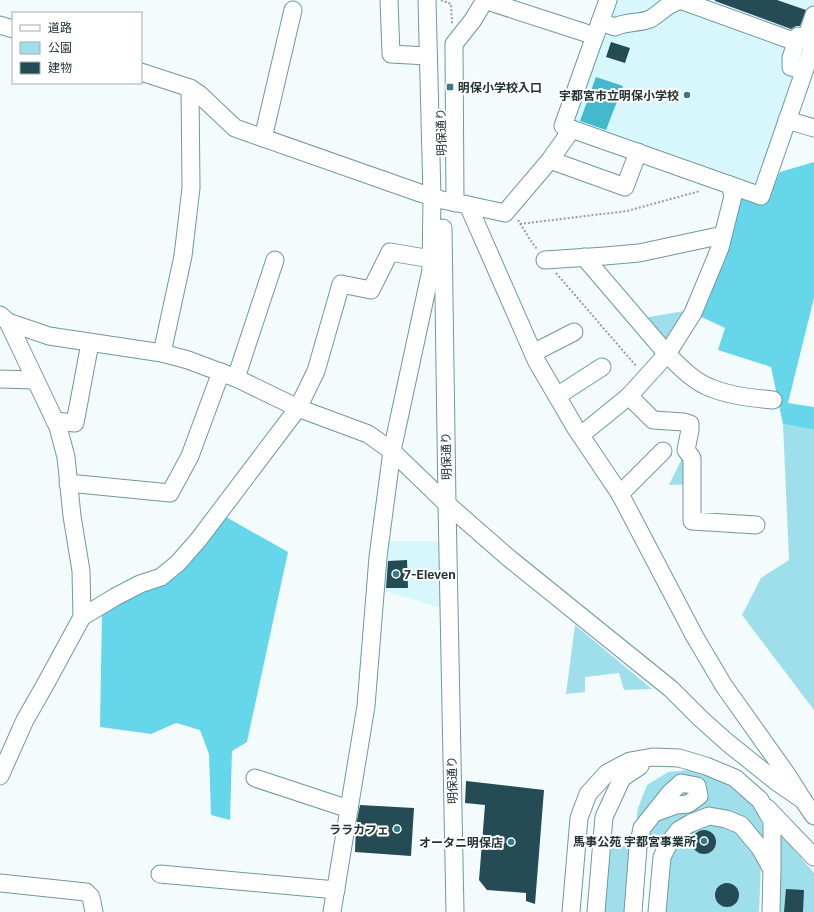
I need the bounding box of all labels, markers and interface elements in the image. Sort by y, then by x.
legend [12,12,142,84]
text: 道路 [48,20,72,35]
text: 公園 [48,40,72,55]
text: 建物 [48,60,72,75]
place label: 明保小学校入口 [458,80,542,95]
marker: 明保小学校入口 [445,82,455,92]
place label: 宇都宮市立明保小学校 [559,88,679,103]
marker: 宇都宮市立明保小学校 [682,90,692,100]
street label: 明保通り [433,108,449,156]
street label: 明保通り [438,432,454,480]
place label: 7-Eleven [404,567,456,582]
marker: 7-Eleven [391,569,401,579]
street label: 明保通り [444,756,460,804]
place label: ララカフェ [329,822,389,837]
marker: ララカフェ [392,824,402,834]
place label: 馬事公苑 宇都宮事業所 [573,834,696,849]
place label: オータニ明保店 [419,835,503,850]
marker: 馬事公苑 宇都宮事業所 [699,836,709,846]
marker: オータニ明保店 [506,837,516,847]

